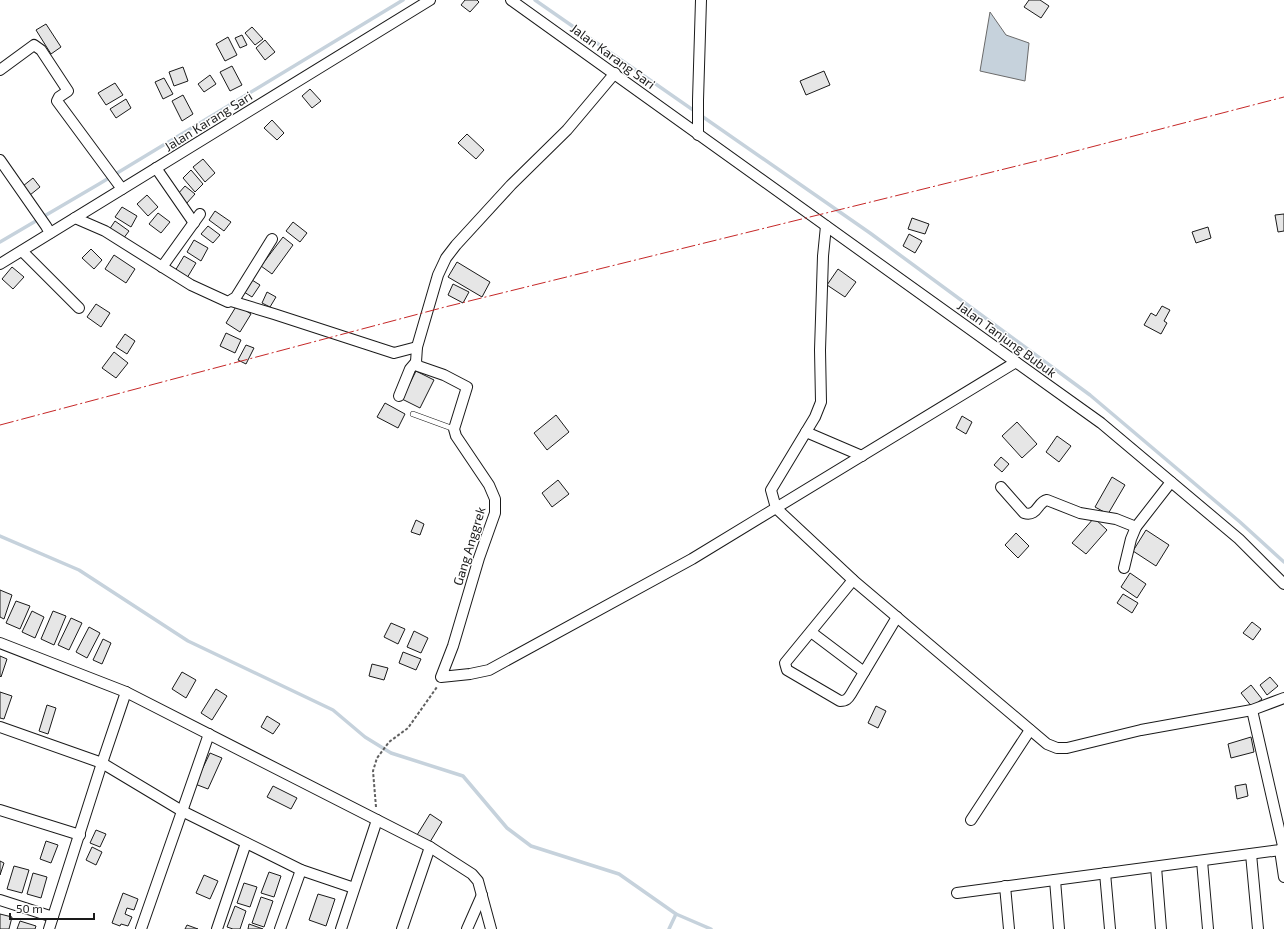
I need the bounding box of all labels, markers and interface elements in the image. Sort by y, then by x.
street label: Jalan Karang Sari [568,20,658,92]
street label: Jalan Karang Sari [161,88,255,154]
street label: Jalan Tanjung Bubuk [954,298,1060,381]
street label: Gang Anggrek [449,504,489,587]
scale bar [10,895,94,921]
text: 50 m [16,901,43,915]

